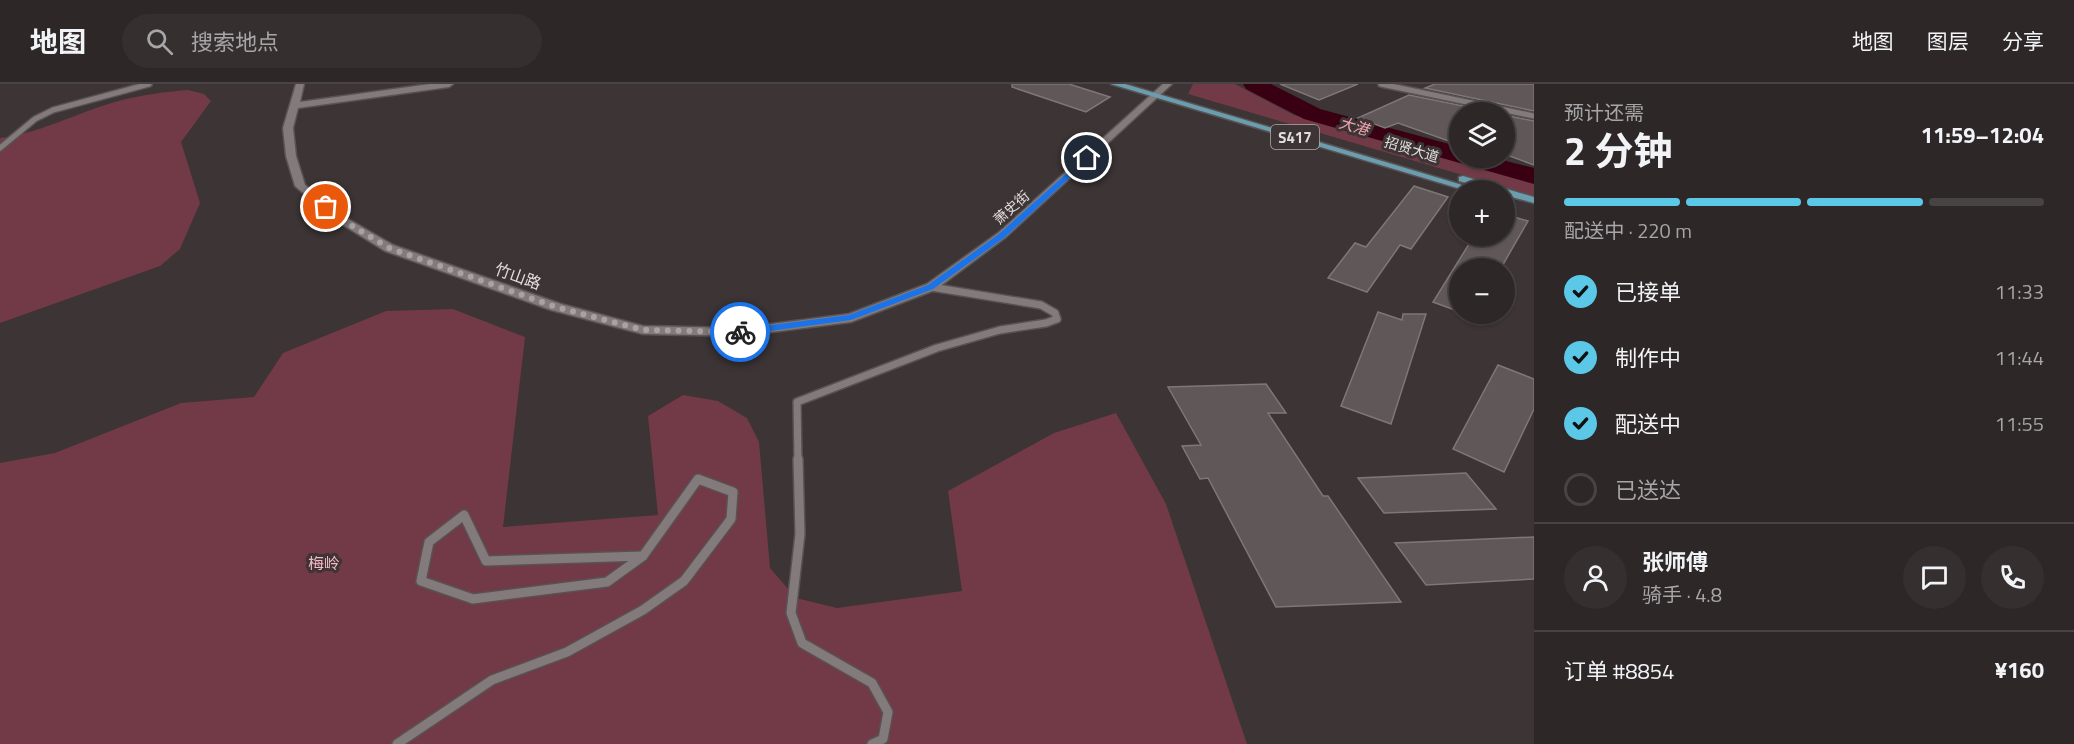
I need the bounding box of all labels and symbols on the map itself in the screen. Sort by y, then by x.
water label: 大港 [1336,111,1374,142]
road number: S417 [1271,125,1319,149]
street label: 招贤大道 [1382,131,1442,167]
pin [1061,132,1112,183]
pin [300,181,351,232]
street label: 萧史街 [988,185,1034,229]
street label: 竹山路 [491,257,545,295]
courier [710,302,770,362]
park label: 梅岭 [308,551,340,575]

